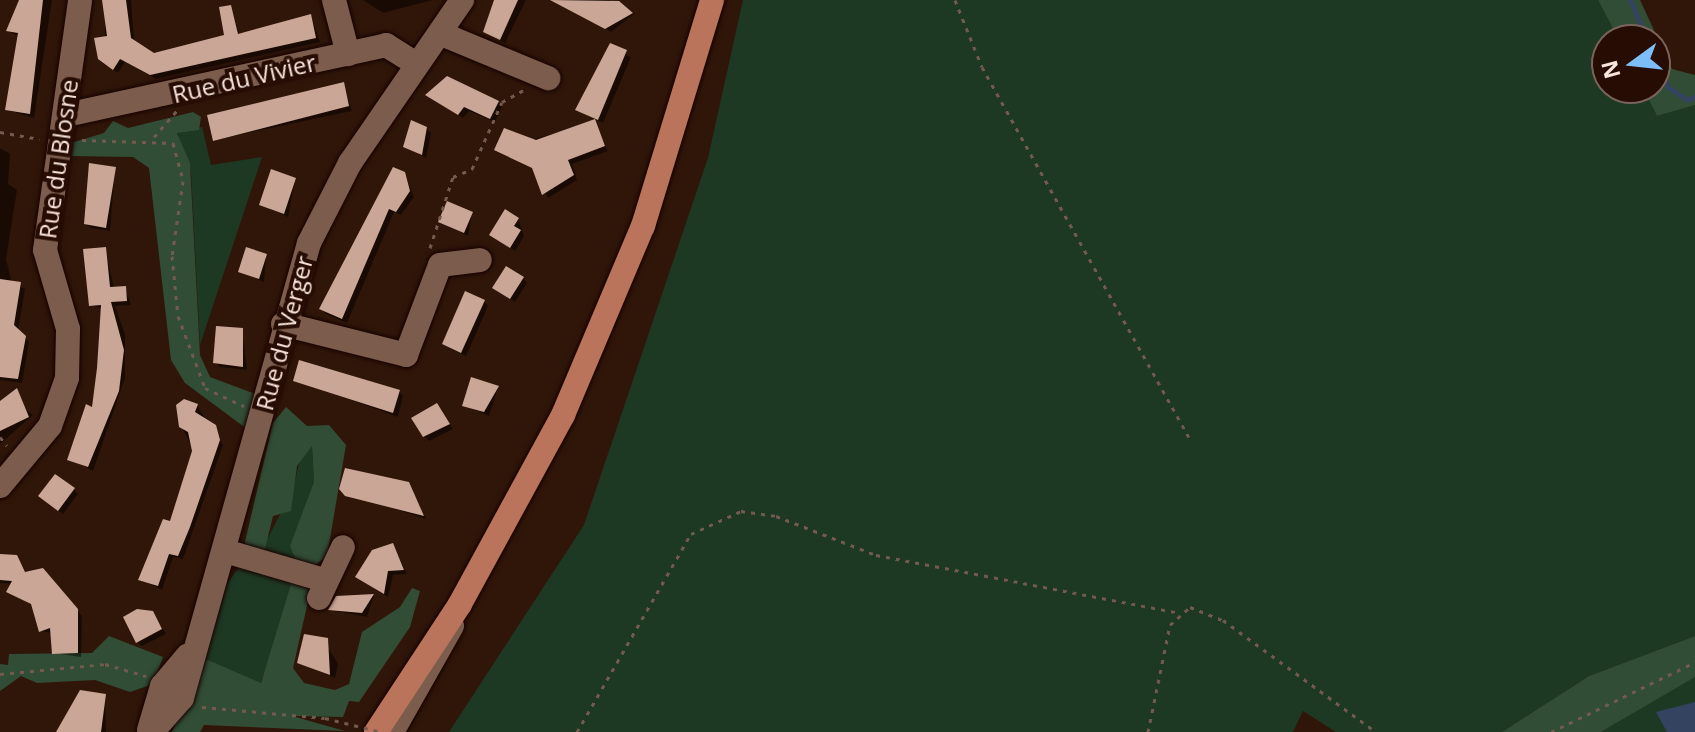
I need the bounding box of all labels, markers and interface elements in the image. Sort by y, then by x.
north arrow [1591,24,1671,104]
street label: Rue du Vivier [169,47,319,109]
text: N [1593,57,1627,82]
street label: Rue du Blosne [33,78,83,240]
street label: Rue du Verger [250,253,318,413]

